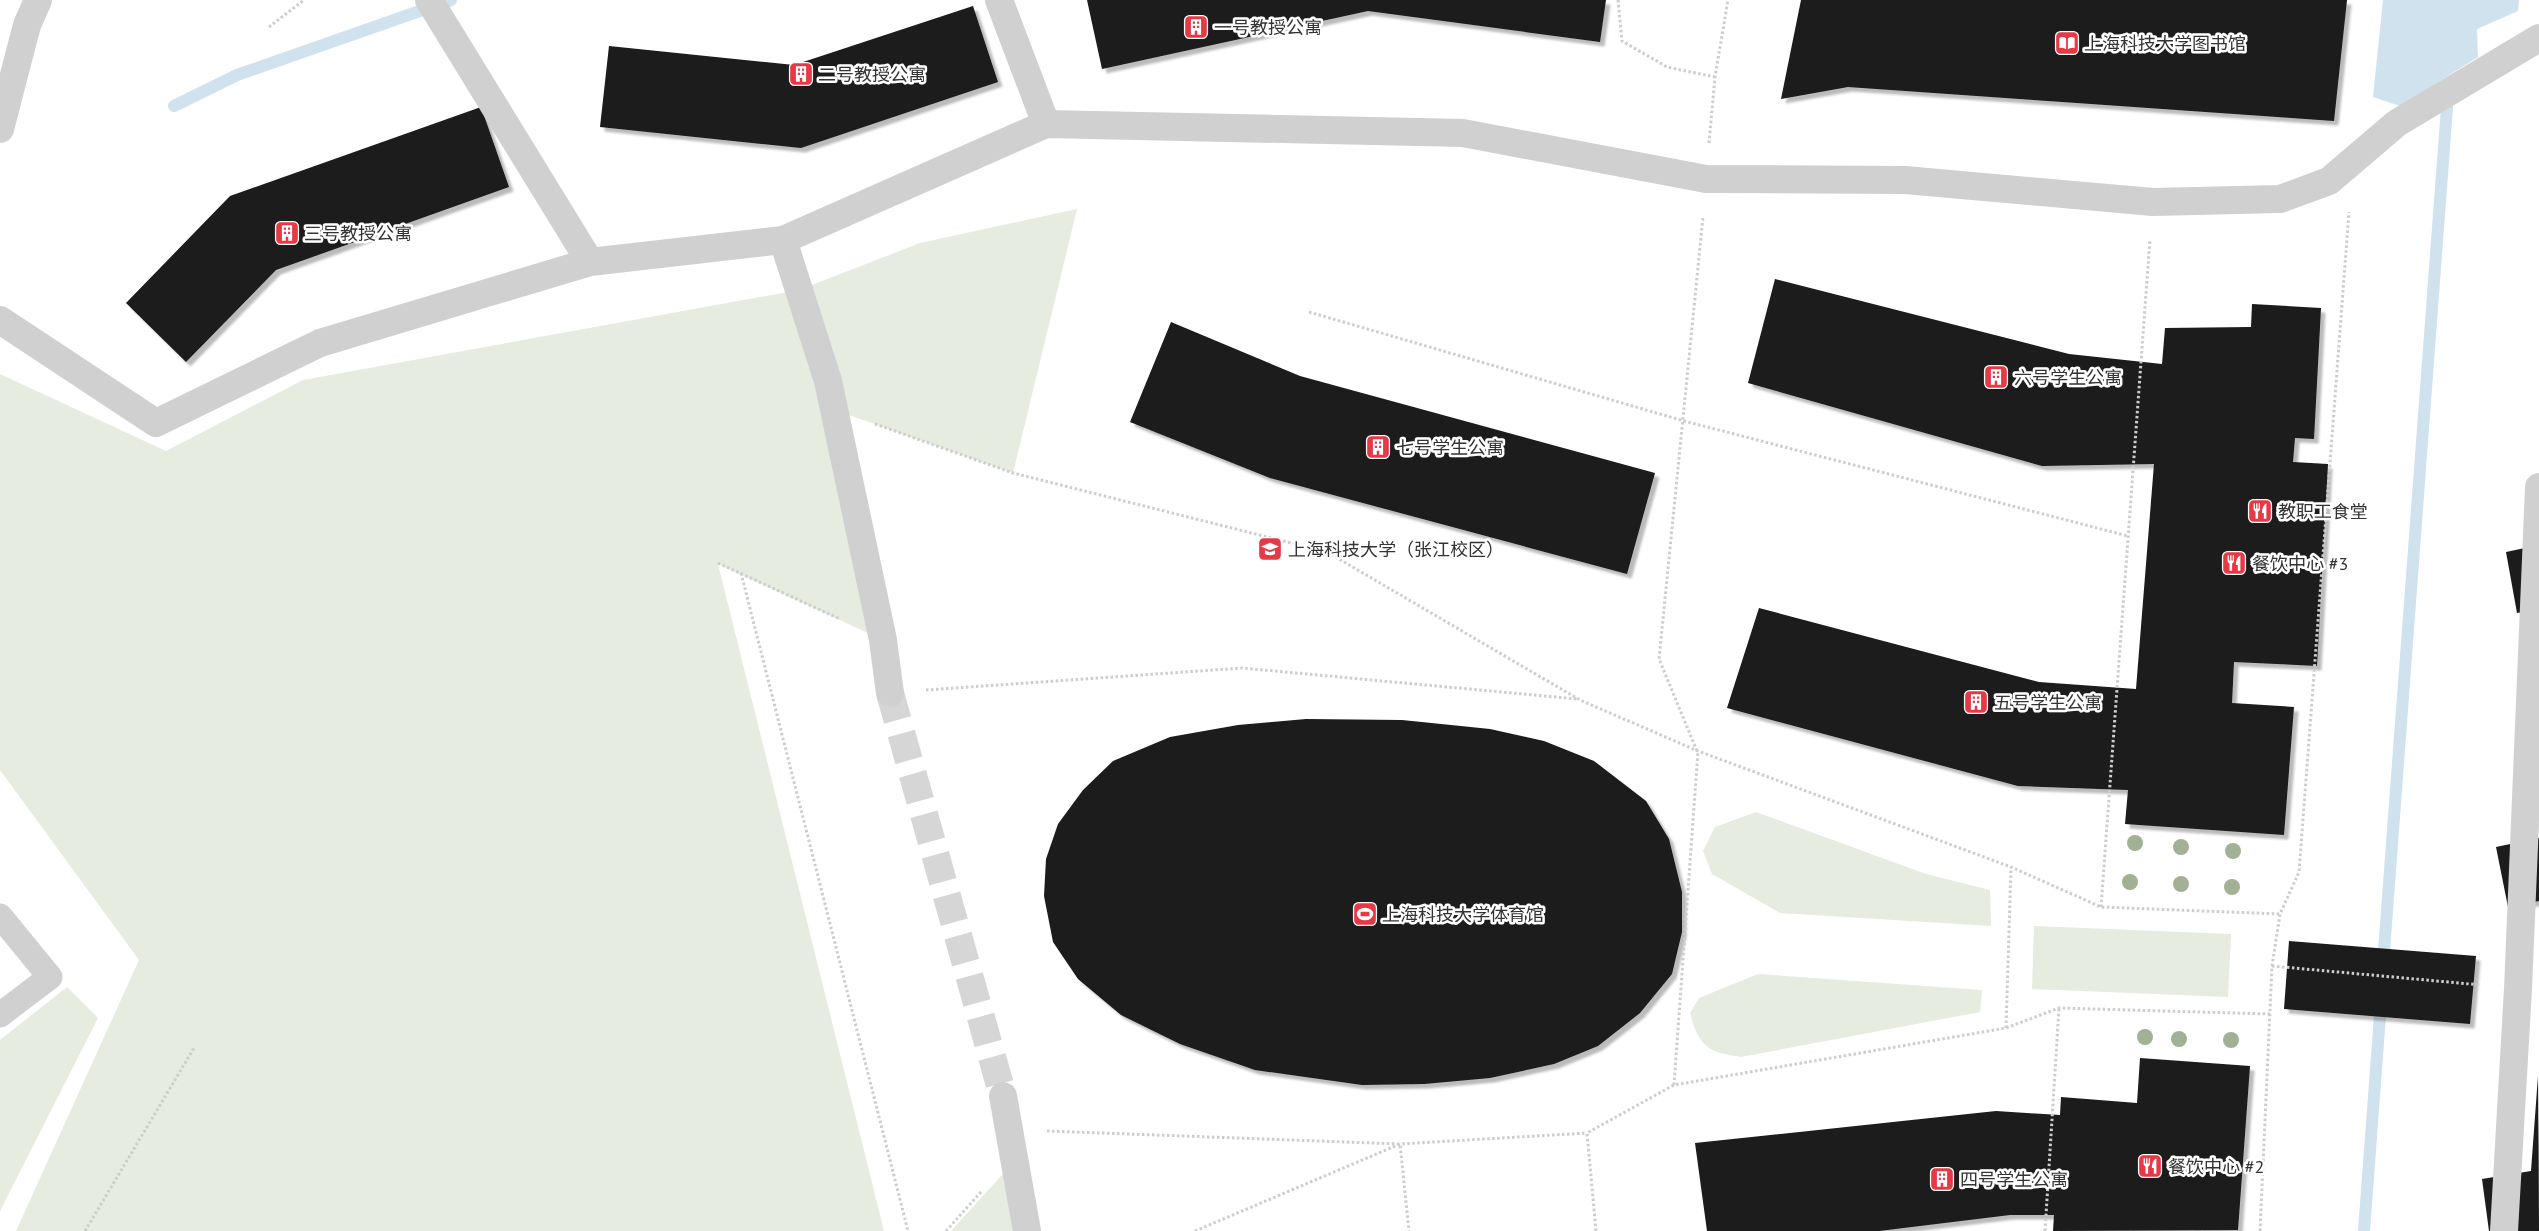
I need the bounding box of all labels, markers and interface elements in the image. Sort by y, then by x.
building icon: 一号教授公寓 [1183,14,1209,40]
place label: 一号教授公寓 [1214,16,1322,39]
library icon: 上海科技大学图书馆 [2054,30,2080,56]
place label: 上海科技大学图书馆 [2084,32,2246,55]
building icon: 二号教授公寓 [788,61,814,87]
place label: 二号教授公寓 [818,63,926,86]
building icon: 三号教授公寓 [274,220,300,246]
place label: 三号教授公寓 [304,222,412,245]
building icon: 六号学生公寓 [1983,364,2009,390]
place label: 六号学生公寓 [2014,366,2122,389]
building icon: 七号学生公寓 [1365,434,1391,460]
place label: 七号学生公寓 [1396,436,1504,459]
restaurant icon: 教职工食堂 [2247,498,2273,524]
place label: 教职工食堂 [2278,500,2368,523]
school or university icon: 上海科技大学（张江校区） [1257,536,1283,562]
place label: 上海科技大学（张江校区） [1288,538,1504,561]
restaurant icon: 餐饮中心 #3 [2221,550,2247,576]
place label: 餐饮中心 #3 [2252,552,2348,575]
building icon: 五号学生公寓 [1963,689,1989,715]
place label: 五号学生公寓 [1994,691,2102,714]
sports icon: 上海科技大学体育馆 [1352,901,1378,927]
place label: 上海科技大学体育馆 [1382,903,1544,926]
restaurant icon: 餐饮中心 #2 [2137,1153,2163,1179]
place label: 餐饮中心 #2 [2168,1155,2264,1178]
building icon: 四号学生公寓 [1929,1166,1955,1192]
place label: 四号学生公寓 [1960,1168,2068,1191]

